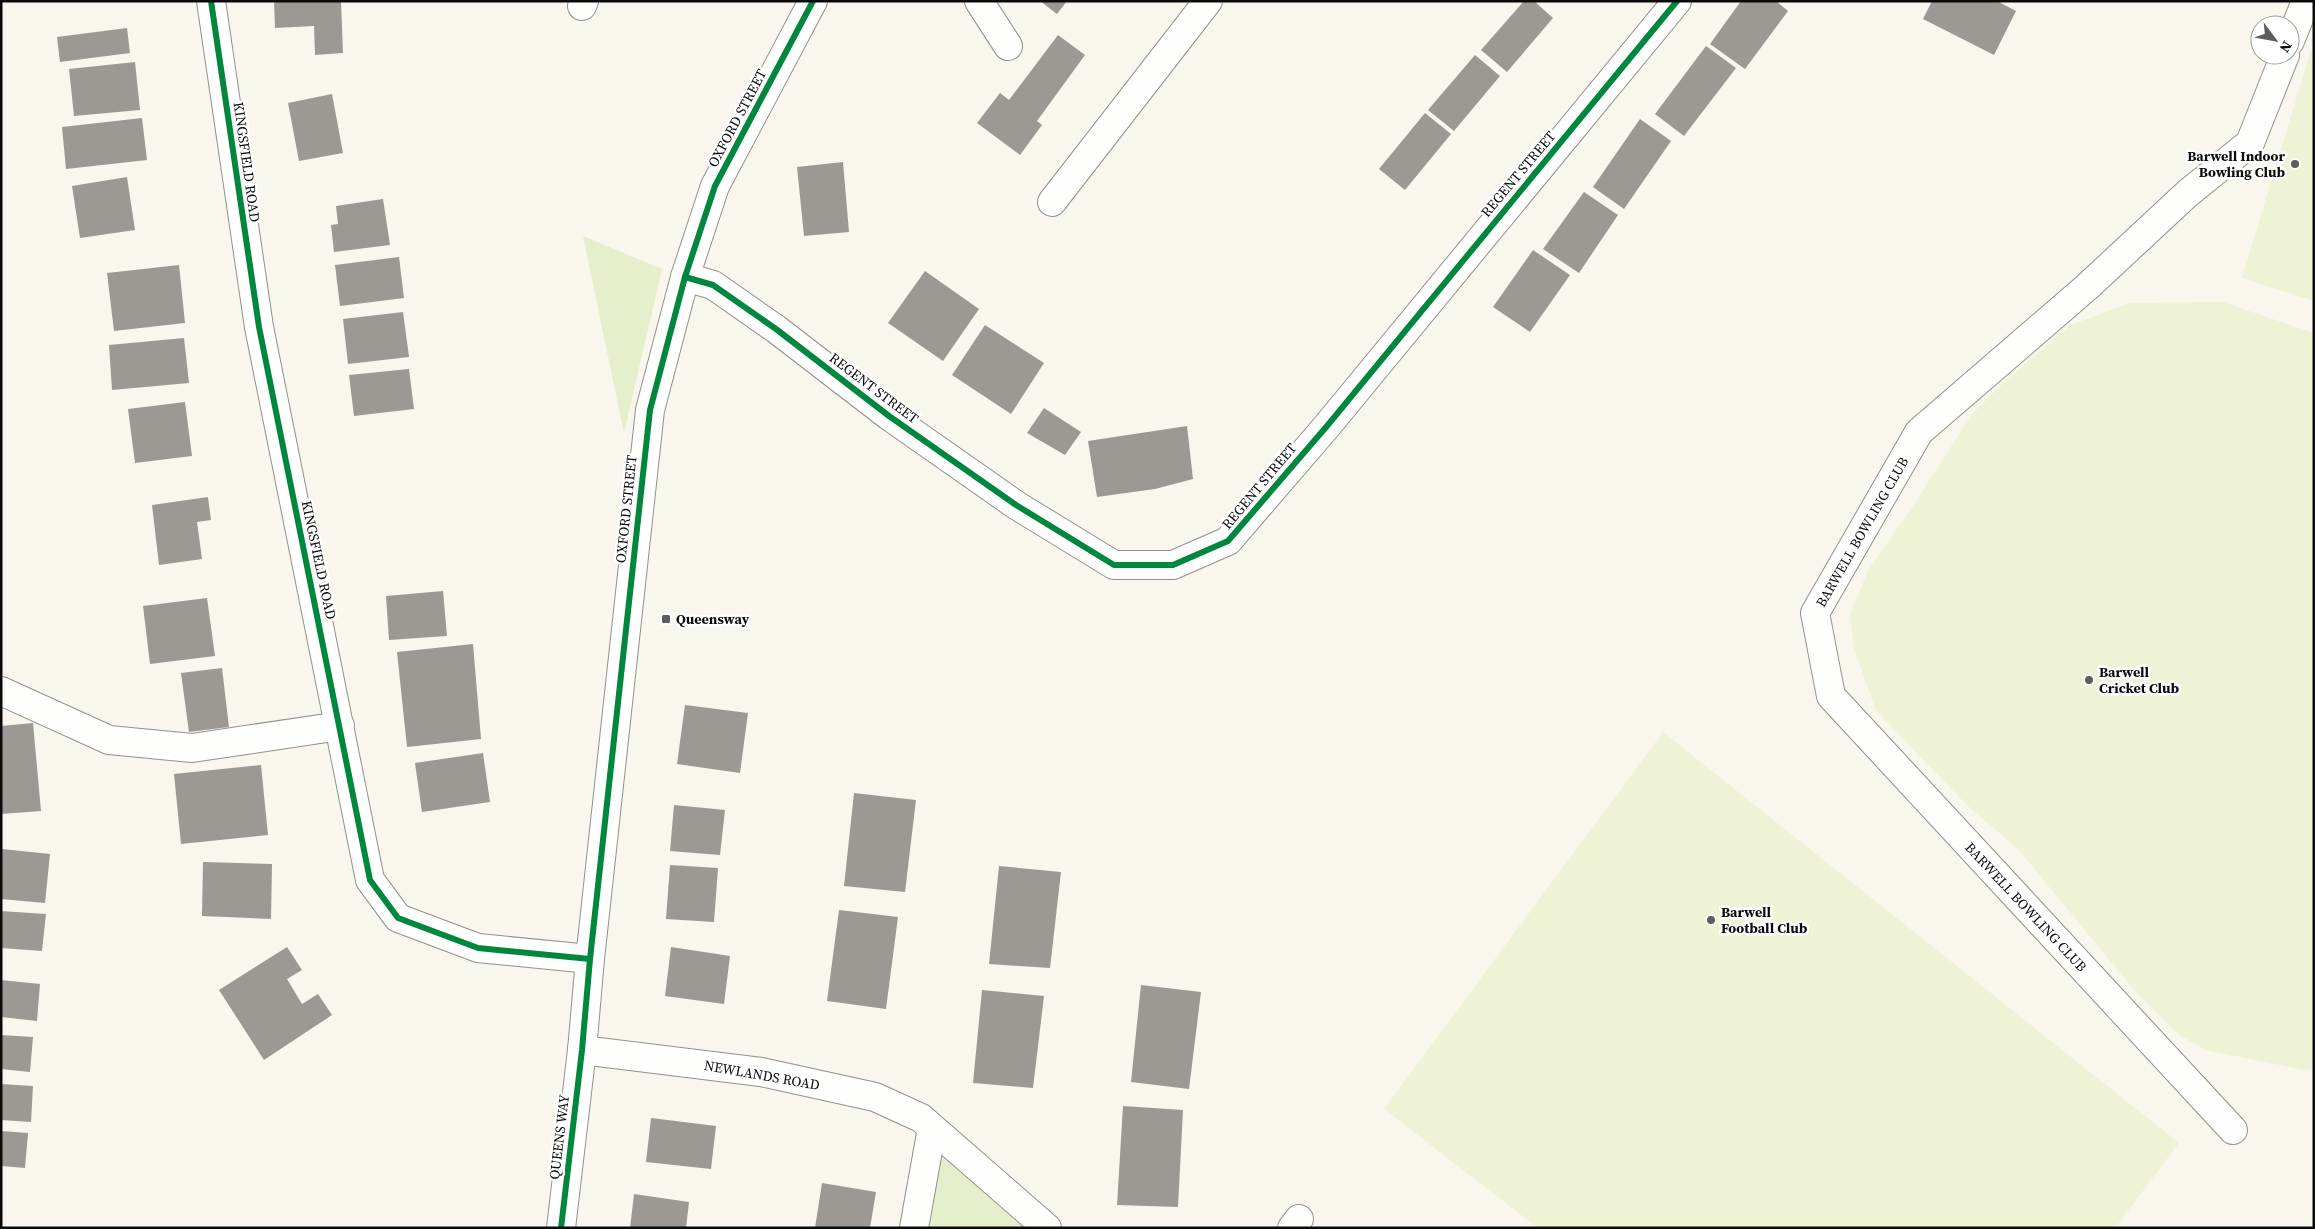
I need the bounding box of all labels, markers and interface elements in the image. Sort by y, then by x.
north arrow [2250,15,2300,65]
text: N [2275,37,2297,57]
street label: OXFORD STREET [703,65,772,171]
street label: KINGSFIELD ROAD [229,101,265,223]
street label: REGENT STREET [1476,126,1560,221]
place label: Barwell Indoor Bowling Club [2187,146,2285,182]
marker: Barwell Indoor Bowling Club [2289,158,2301,170]
street label: REGENT STREET [825,348,923,429]
street label: REGENT STREET [1217,438,1301,533]
street label: BARWELL BOWLING CLUB [1811,453,1913,611]
street label: OXFORD STREET [610,454,642,564]
street label: KINGSFIELD ROAD [297,499,341,621]
place label: Queensway [676,609,750,629]
marker: Queensway [660,613,672,625]
place label: Barwell Cricket Club [2099,662,2180,698]
marker: Barwell Cricket Club [2083,674,2095,686]
street label: BARWELL BOWLING CLUB [1961,838,2092,976]
place label: Barwell Football Club [1721,902,1808,938]
marker: Barwell Football Club [1705,914,1717,926]
street label: NEWLANDS ROAD [703,1055,821,1095]
street label: QUEENS WAY [544,1093,574,1181]

